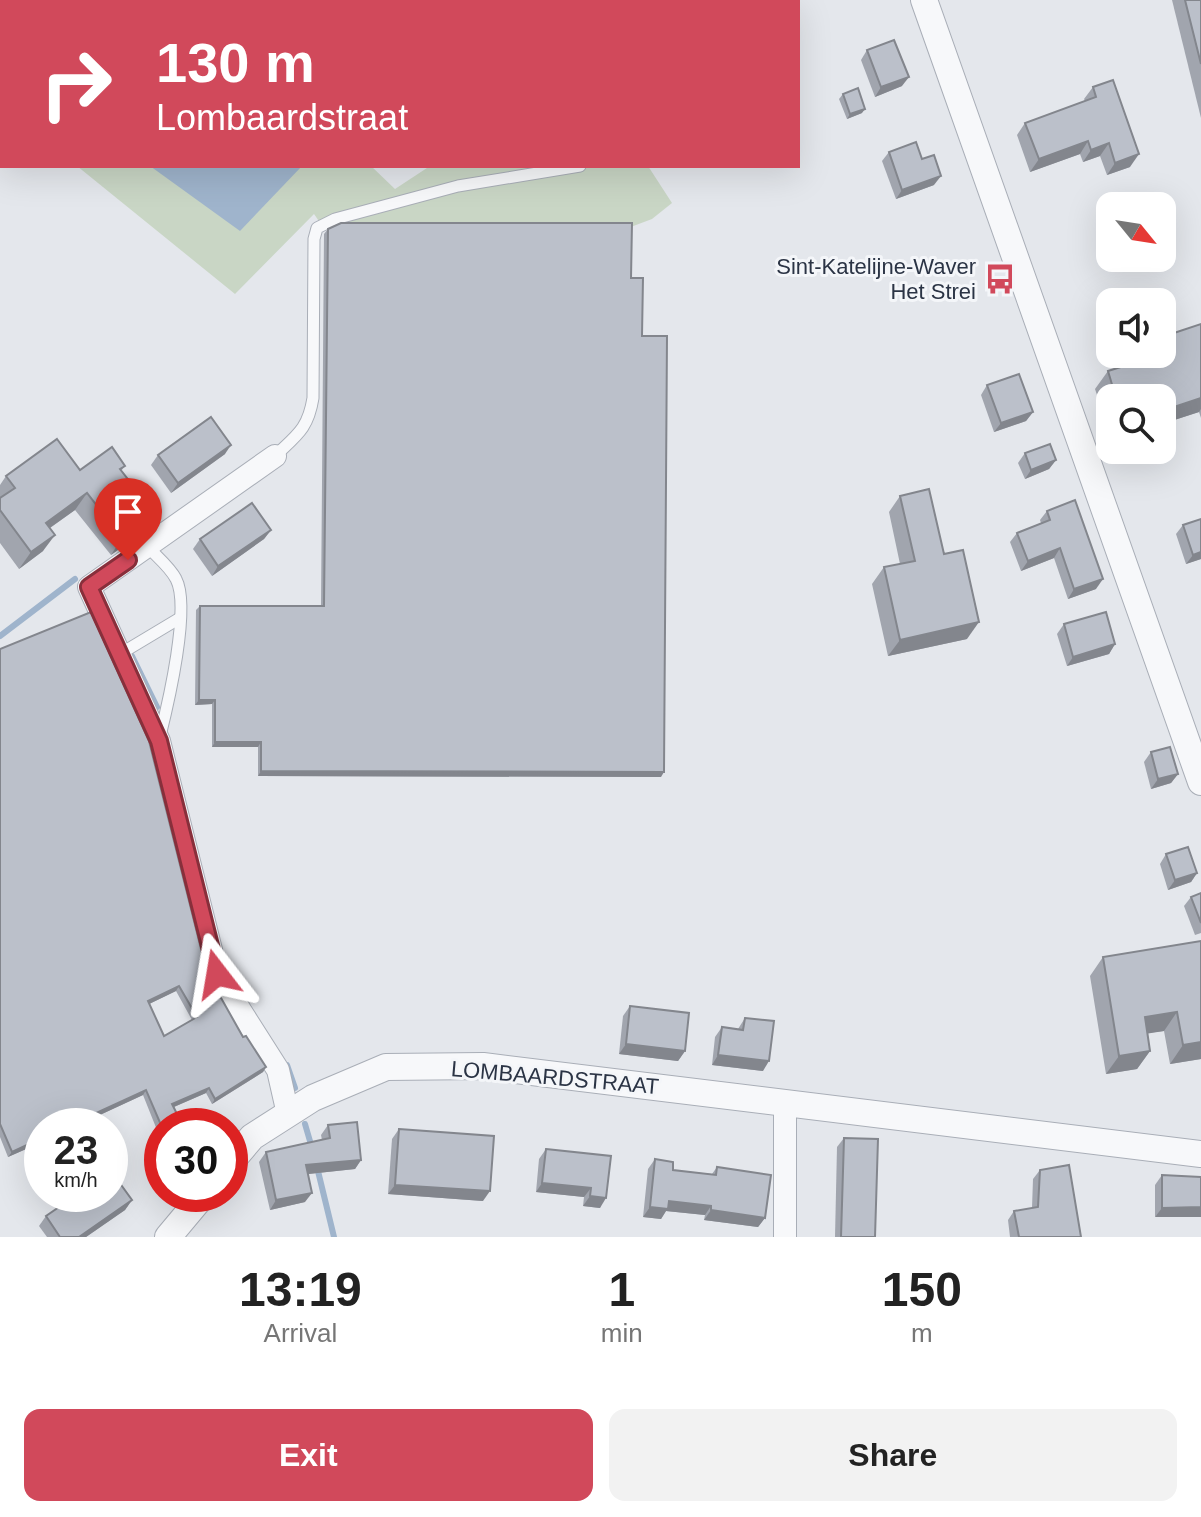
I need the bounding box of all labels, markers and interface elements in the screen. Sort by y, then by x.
text: 130 m [156,31,315,94]
icon: right [24,32,128,136]
text: Lombaardstraat [156,97,408,138]
north arrow [1096,192,1176,272]
map controls [1096,192,1176,464]
place label: Sint-Katelijne-Waver Het Strei [776,254,976,304]
bus stop icon: Sint-Katelijne-Waver Het Strei [983,262,1017,296]
button: sound [1096,288,1176,368]
button: search [1096,384,1176,464]
pin [94,478,162,560]
icon: arrive [106,490,150,534]
position arrow [175,932,259,1016]
street label: LOMBAARDSTRAAT [450,1056,660,1099]
speed limit sign: 30 [144,1108,248,1212]
text: 23 [54,1128,98,1172]
text: km/h [54,1169,98,1191]
text: 13:19 [239,1263,362,1316]
text: 1 [608,1263,635,1316]
text: 150 [882,1263,962,1316]
text: Arrival [264,1318,337,1348]
text: min [601,1318,643,1348]
text: m [911,1318,933,1348]
button: Exit [24,1409,593,1501]
button: Share [609,1409,1177,1501]

